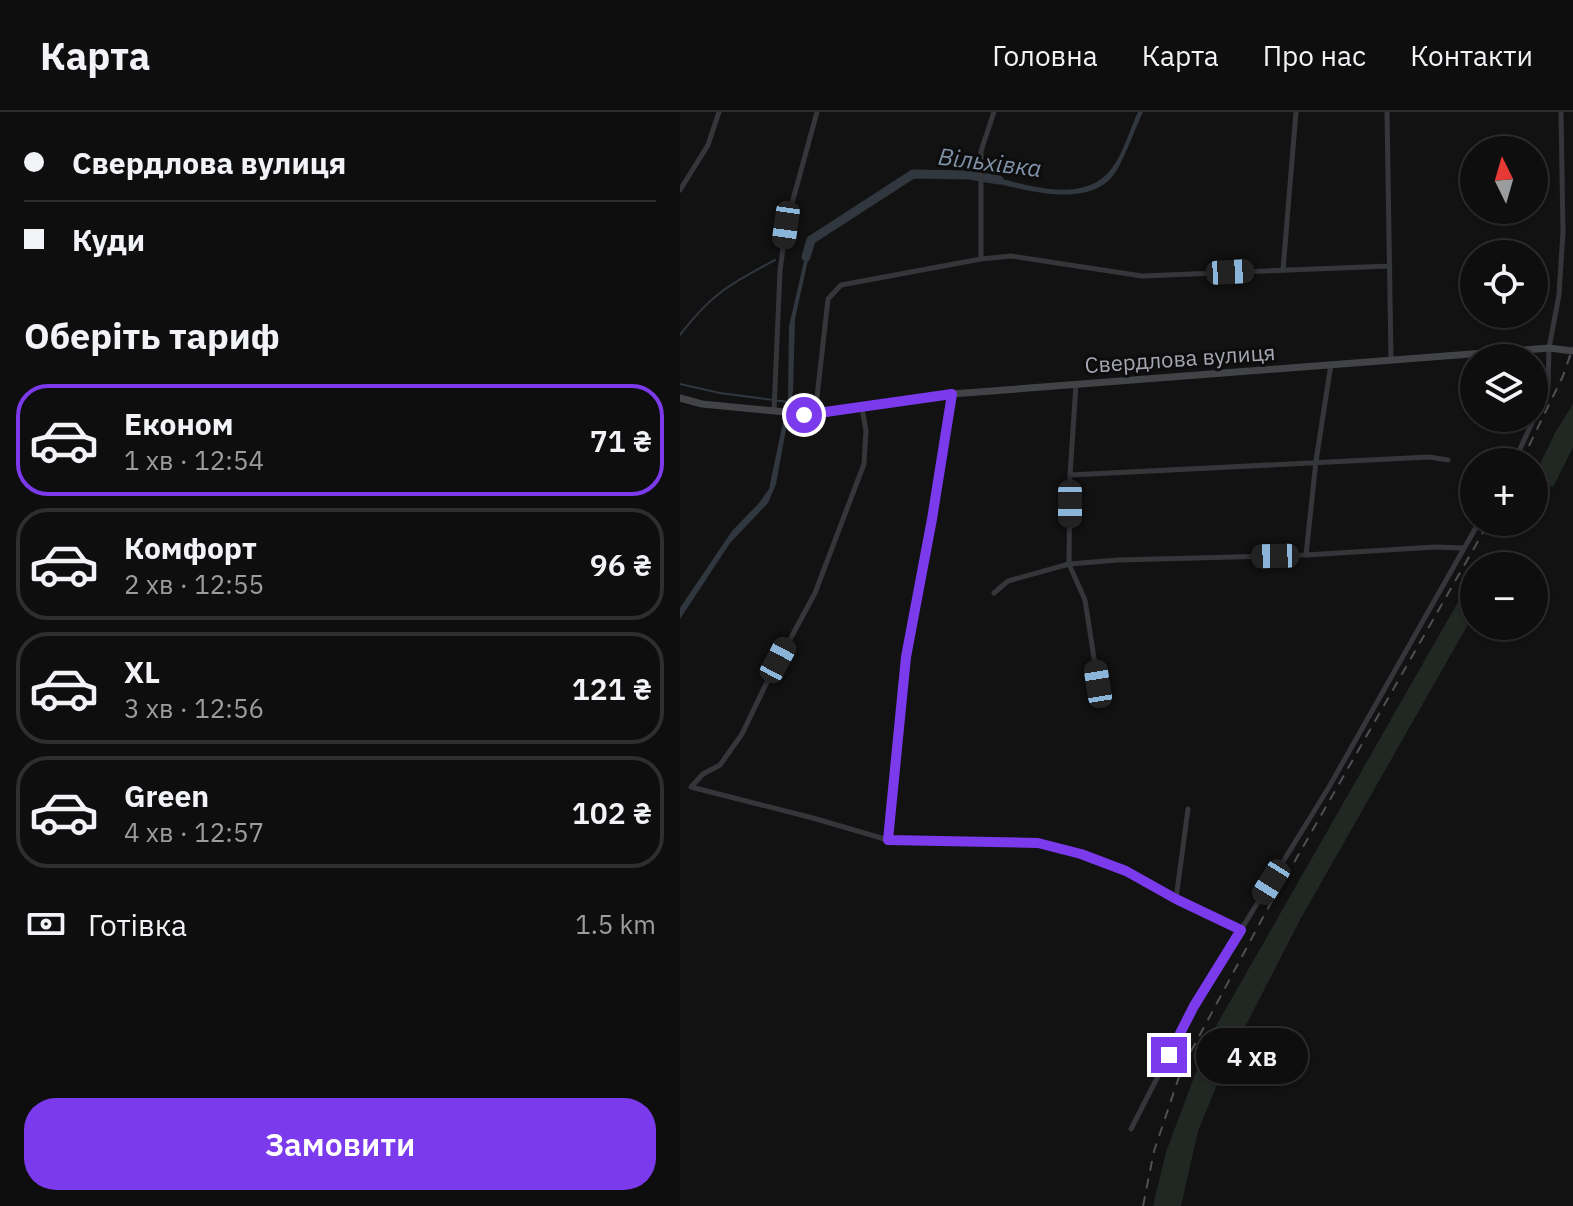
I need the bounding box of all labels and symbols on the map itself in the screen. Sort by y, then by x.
north arrow [1460,136,1548,224]
water label: Вільхівка [936,140,1044,184]
car [771,200,801,250]
car [1205,259,1255,285]
street label: Свердлова вулиця [1084,337,1276,379]
route start [786,397,822,433]
car [1058,480,1082,528]
car [1251,544,1299,568]
car [756,633,800,687]
car [1082,658,1114,710]
car [1248,855,1294,909]
callout: 4 хв [1197,1027,1309,1083]
route end [1151,1037,1187,1073]

